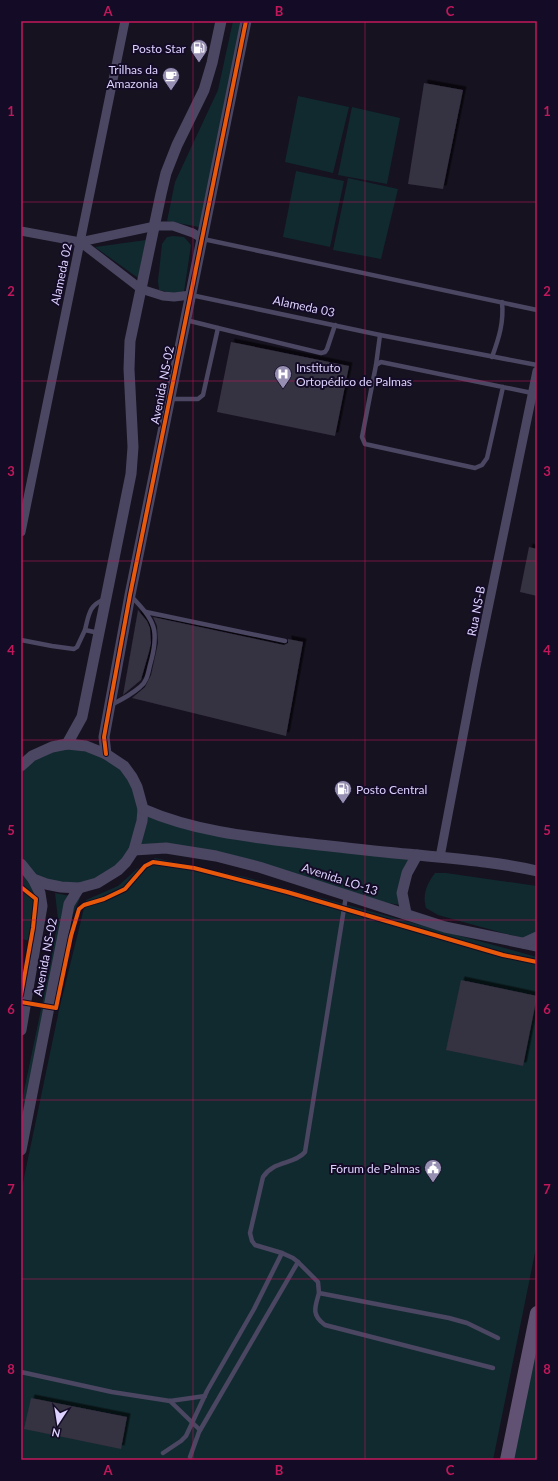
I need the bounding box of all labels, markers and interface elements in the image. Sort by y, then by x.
text: A [102,3,113,19]
text: B [275,3,284,19]
text: C [446,3,455,19]
fuel station icon: Posto Star [189,38,209,63]
place label: Posto Star [132,41,187,56]
place label: Trilhas da Amazonia [106,62,158,91]
cafe icon: Trilhas da Amazonia [161,66,181,91]
text: 1 [7,103,15,119]
text: 1 [543,103,551,119]
street label: Alameda 02 [47,242,75,306]
text: 2 [7,283,15,299]
text: 2 [543,283,551,299]
street label: Alameda 03 [272,292,336,320]
street label: Avenida NS-02 [147,345,177,425]
place label: Instituto Ortopédico de Palmas [296,360,412,389]
hospital icon: Instituto Ortopédico de Palmas [273,364,293,389]
text: 3 [7,463,15,479]
text: 3 [543,463,551,479]
street label: Rua NS-B [464,584,488,637]
text: 4 [7,642,15,658]
text: 4 [543,642,551,658]
fuel station icon: Posto Central [333,779,353,804]
place label: Posto Central [356,782,427,797]
text: 5 [7,822,15,838]
text: 5 [543,822,551,838]
street label: Avenida LO-13 [300,860,380,898]
street label: Avenida NS-02 [30,917,60,997]
text: 6 [7,1001,15,1017]
text: 6 [543,1001,551,1017]
public building icon: Fórum de Palmas [423,1158,443,1183]
place label: Fórum de Palmas [330,1161,420,1176]
text: 7 [7,1181,15,1197]
text: 7 [543,1181,551,1197]
text: 8 [7,1361,15,1377]
text: 8 [543,1361,551,1377]
north arrow [38,1403,78,1443]
text: N [50,1426,61,1441]
text: A [102,1462,113,1478]
text: B [275,1462,284,1478]
text: C [446,1462,455,1478]

